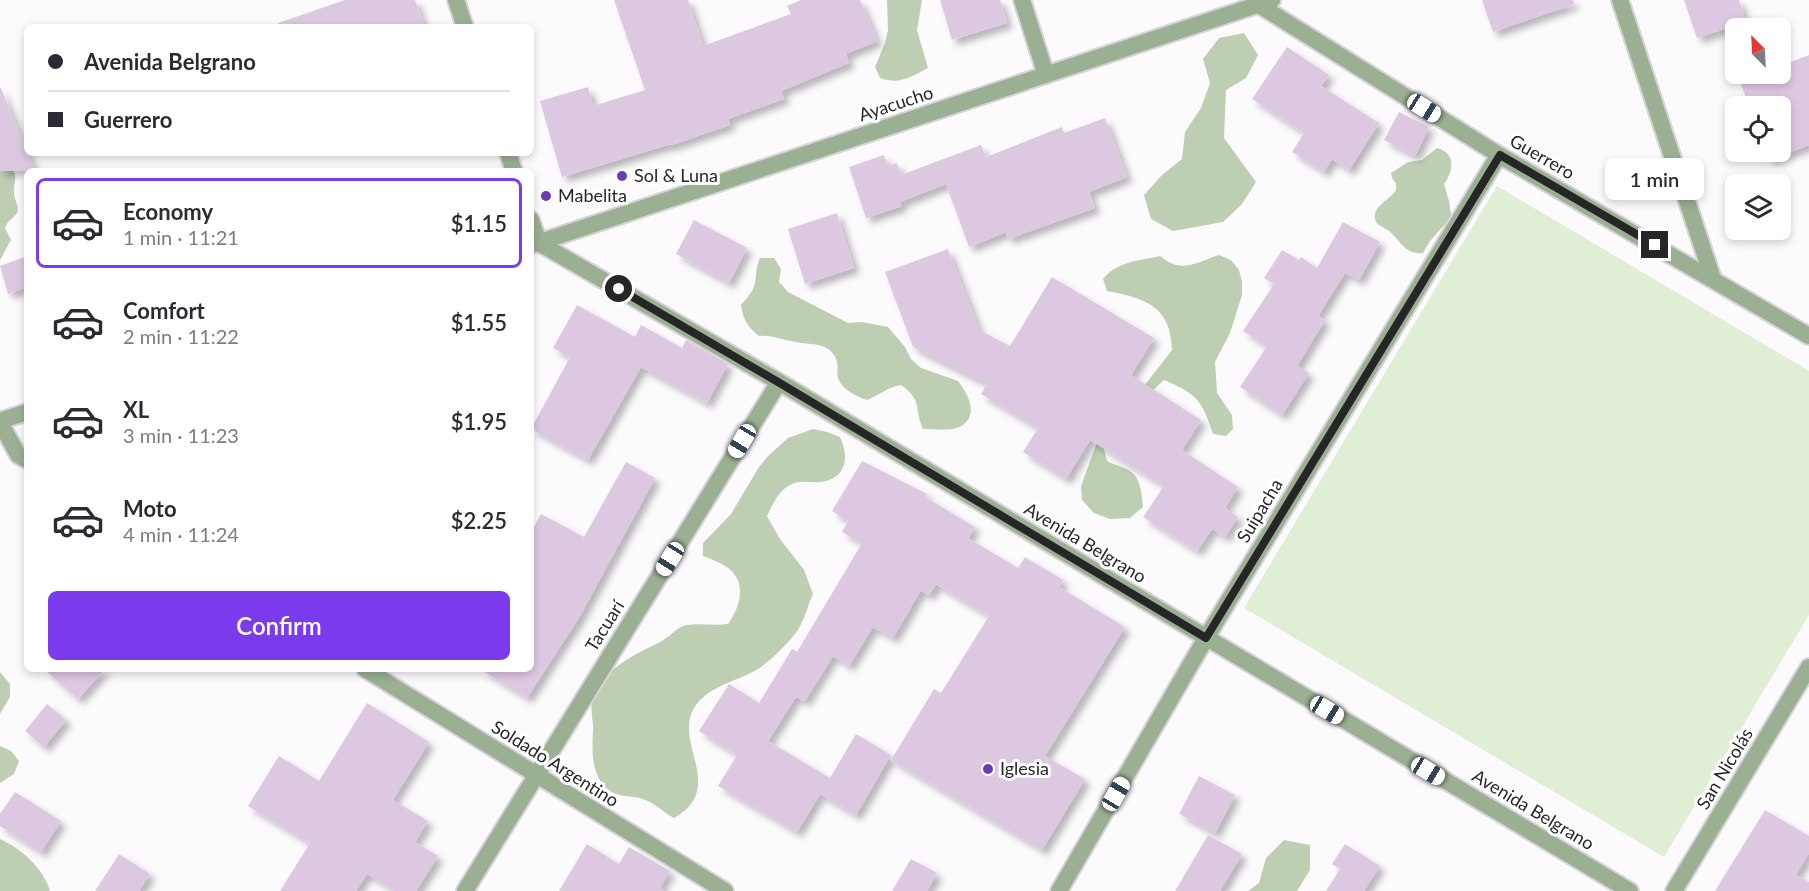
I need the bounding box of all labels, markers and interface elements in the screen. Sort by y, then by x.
north arrow [1725,18,1791,84]
map controls [1725,18,1791,240]
text: Avenida Belgrano [84,48,256,75]
street label: Ayacucho [856,81,936,125]
car [1404,91,1444,125]
button: locate [1725,96,1791,162]
text: Guerrero [84,106,172,133]
street label: Guerrero [1506,129,1579,183]
callout: 1 min [1606,158,1704,200]
place label: Sol & Luna [634,164,718,186]
text: 1 min [1630,167,1679,191]
marker: Sol & Luna [615,169,629,183]
button: layers [1725,174,1791,240]
place label: Mabelita [558,184,627,206]
marker: Mabelita [539,189,553,203]
icon: car [51,196,105,250]
text: Economy [123,198,213,225]
text: $1.15 [451,210,507,237]
text: 1 min · 11:21 [123,225,239,249]
route end [1641,231,1668,258]
route start [605,275,632,302]
icon: car [51,295,105,349]
text: Comfort [123,297,205,324]
text: $1.55 [451,309,507,336]
text: 2 min · 11:22 [123,324,239,348]
icon: car [51,394,105,448]
text: XL [123,396,149,423]
text: $1.95 [451,408,507,435]
car [725,421,759,461]
text: 3 min · 11:23 [123,423,239,447]
street label: Suipacha [1232,475,1287,546]
icon: car [51,493,105,547]
text: Moto [123,495,177,522]
street label: Avenida Belgrano [1021,497,1150,587]
text: $2.25 [451,507,507,534]
text: 4 min · 11:24 [123,522,239,546]
car [653,539,687,579]
button: Confirm [48,591,510,660]
street label: Tacuarí [580,595,629,655]
car [1307,693,1347,727]
street label: Soldado Argentino [488,715,623,811]
street label: San Nicolás [1691,724,1757,813]
car [1408,754,1448,788]
place label: Iglesia [1000,757,1049,779]
marker: Iglesia [981,762,995,776]
street label: Avenida Belgrano [1469,764,1598,854]
car [1099,774,1133,814]

